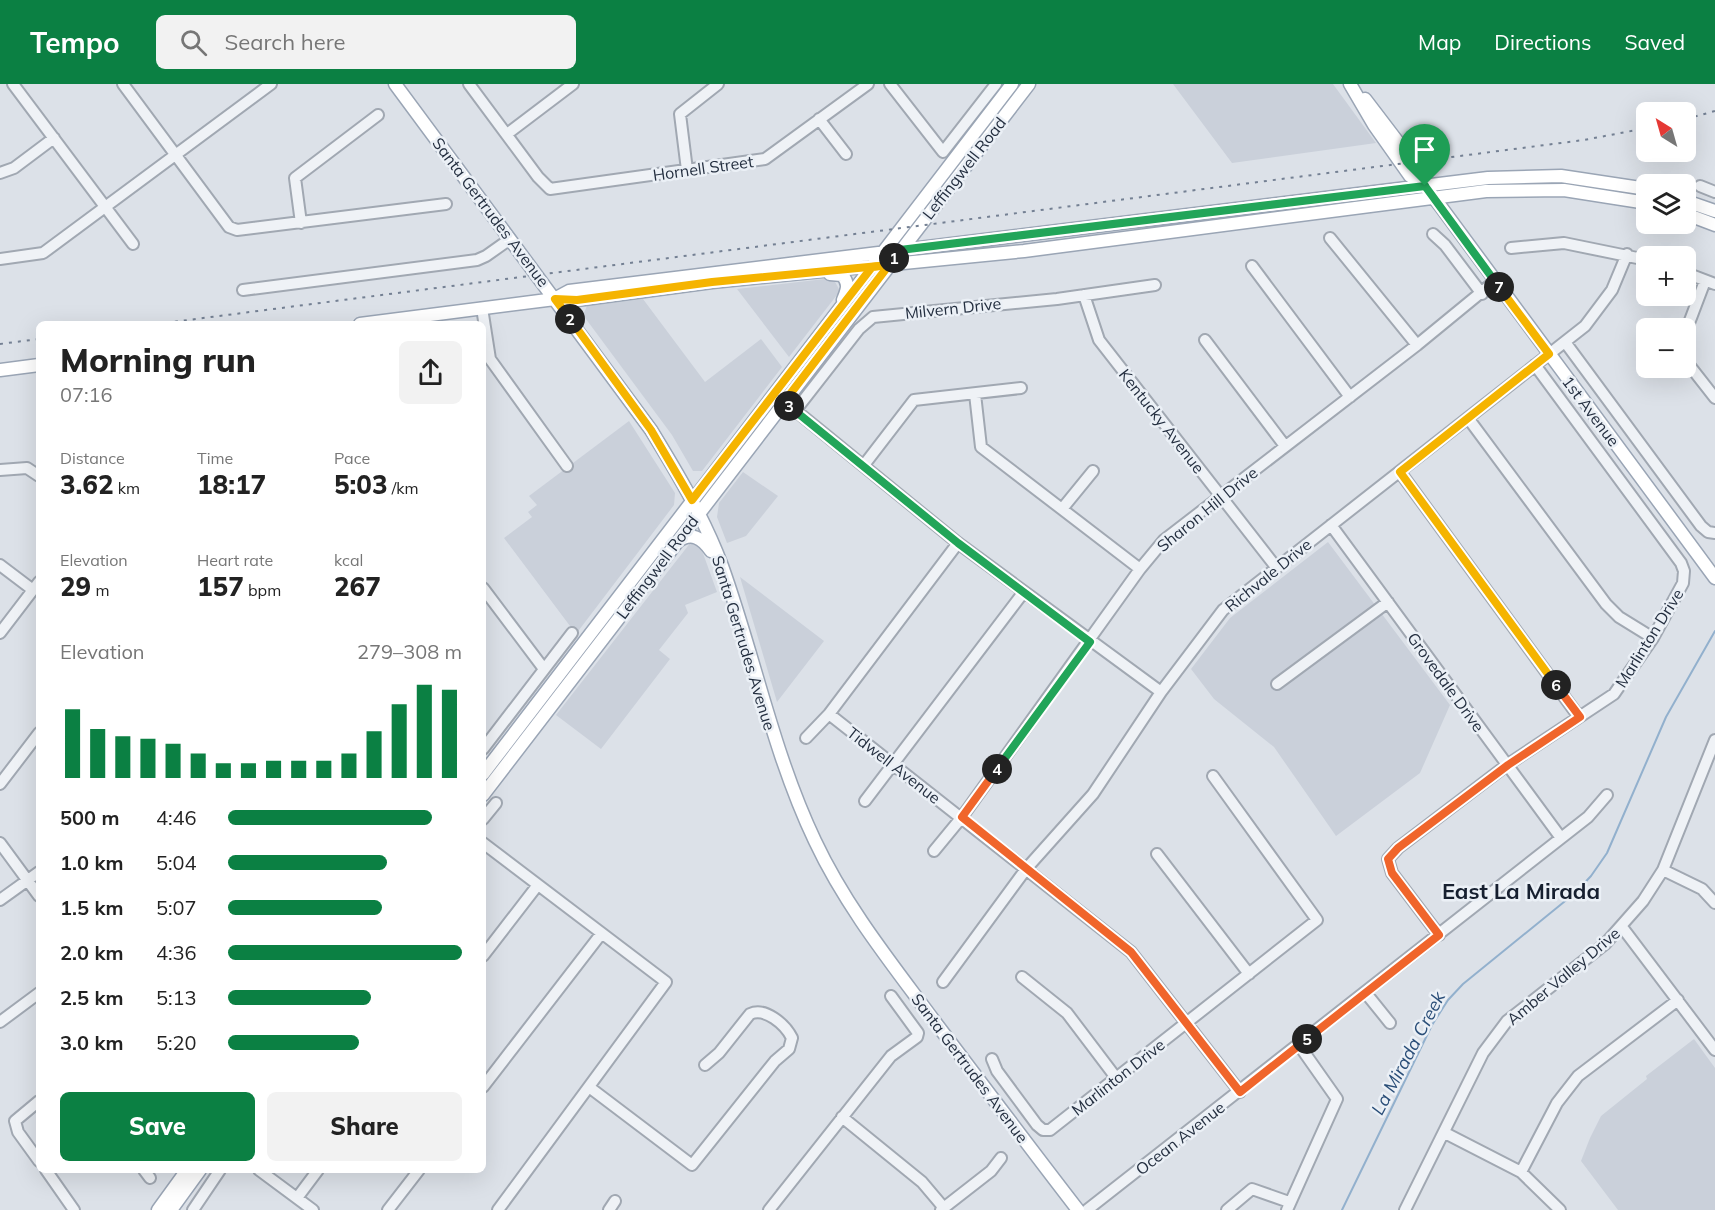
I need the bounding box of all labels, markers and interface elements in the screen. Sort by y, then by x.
search box [156,15,576,69]
text: Tempo [30,25,120,60]
icon: search [177,26,210,59]
text: Search here [225,28,346,56]
text: Map [1418,29,1461,55]
text: Directions [1494,29,1591,55]
text: Saved [1624,29,1685,55]
north arrow [1636,102,1696,162]
map controls [1636,102,1696,378]
street label: Leffingwell Road [918,113,1010,223]
pin [1399,124,1450,186]
street label: Santa Gertrudes Avenue [428,133,554,291]
icon: arrive [1408,133,1441,166]
street label: Hornell Street [651,151,755,185]
button: layers [1636,174,1696,234]
pin: 1 [879,243,909,273]
button: + [1636,246,1696,306]
text: 1 [889,248,899,268]
pin: 7 [1484,272,1514,302]
text: 7 [1494,277,1504,297]
street label: Milvern Drive [904,293,1002,323]
pin: 2 [555,304,585,334]
text: 2 [565,309,575,329]
button: − [1636,318,1696,378]
text: Morning run [60,339,256,380]
button: share [399,341,462,404]
street label: Kentucky Avenue [1115,365,1209,477]
street label: 1st Avenue [1558,372,1624,450]
text: 07:16 [60,382,113,407]
pin: 3 [774,391,804,421]
text: 3 [784,396,794,416]
text: Distance [60,448,125,468]
text: Time [197,448,233,468]
text: Pace [334,448,370,468]
street label: Sharon Hill Drive [1153,462,1261,556]
text: 3.62 [60,468,114,501]
text: 18:17 [197,468,266,501]
text: 5:03 [334,468,388,501]
text: km [114,478,140,498]
text: /km [388,478,419,498]
street label: Leffingwell Road [612,511,702,623]
street label: Richvale Drive [1221,534,1315,616]
text: Elevation [60,550,128,570]
text: Heart rate [197,550,273,570]
text: kcal [334,550,363,570]
street label: Santa Gertrudes Avenue [708,553,780,733]
text: 29 [60,570,91,603]
text: 157 [197,570,244,603]
text: 267 [334,570,381,603]
text: m [91,580,109,600]
text: bpm [244,580,281,600]
street label: Marlinton Drive [1611,585,1687,691]
street label: Grovedale Drive [1403,628,1489,736]
text: Elevation [60,639,145,664]
text: 279–308 m [357,639,462,664]
pin: 6 [1541,670,1571,700]
text: 6 [1551,675,1561,695]
street label: Tidwell Avenue [843,722,945,808]
pin: 4 [982,754,1012,784]
text: 4 [992,759,1002,779]
text: 500 m [60,805,119,830]
text: 4:46 [156,805,197,830]
text: 1.0 km [60,850,123,875]
text: 5:04 [156,850,197,875]
district label: East La Mirada [1442,877,1600,905]
text: 1.5 km [60,895,123,920]
text: 5:07 [156,895,197,920]
street label: Amber Valley Drive [1502,923,1624,1029]
text: 2.0 km [60,940,123,965]
text: 4:36 [156,940,197,965]
text: 2.5 km [60,985,123,1010]
text: 5:13 [156,985,197,1010]
water label: La Mirada Creek [1366,987,1450,1119]
street label: Santa Gertrudes Avenue [907,989,1033,1147]
pin: 5 [1292,1024,1322,1054]
text: 5 [1302,1029,1312,1049]
text: 3.0 km [60,1030,123,1055]
text: 5:20 [156,1030,197,1055]
street label: Marlinton Drive [1067,1034,1169,1120]
button: Save [60,1092,255,1161]
button: Share [267,1092,462,1161]
street label: Ocean Avenue [1131,1097,1229,1179]

